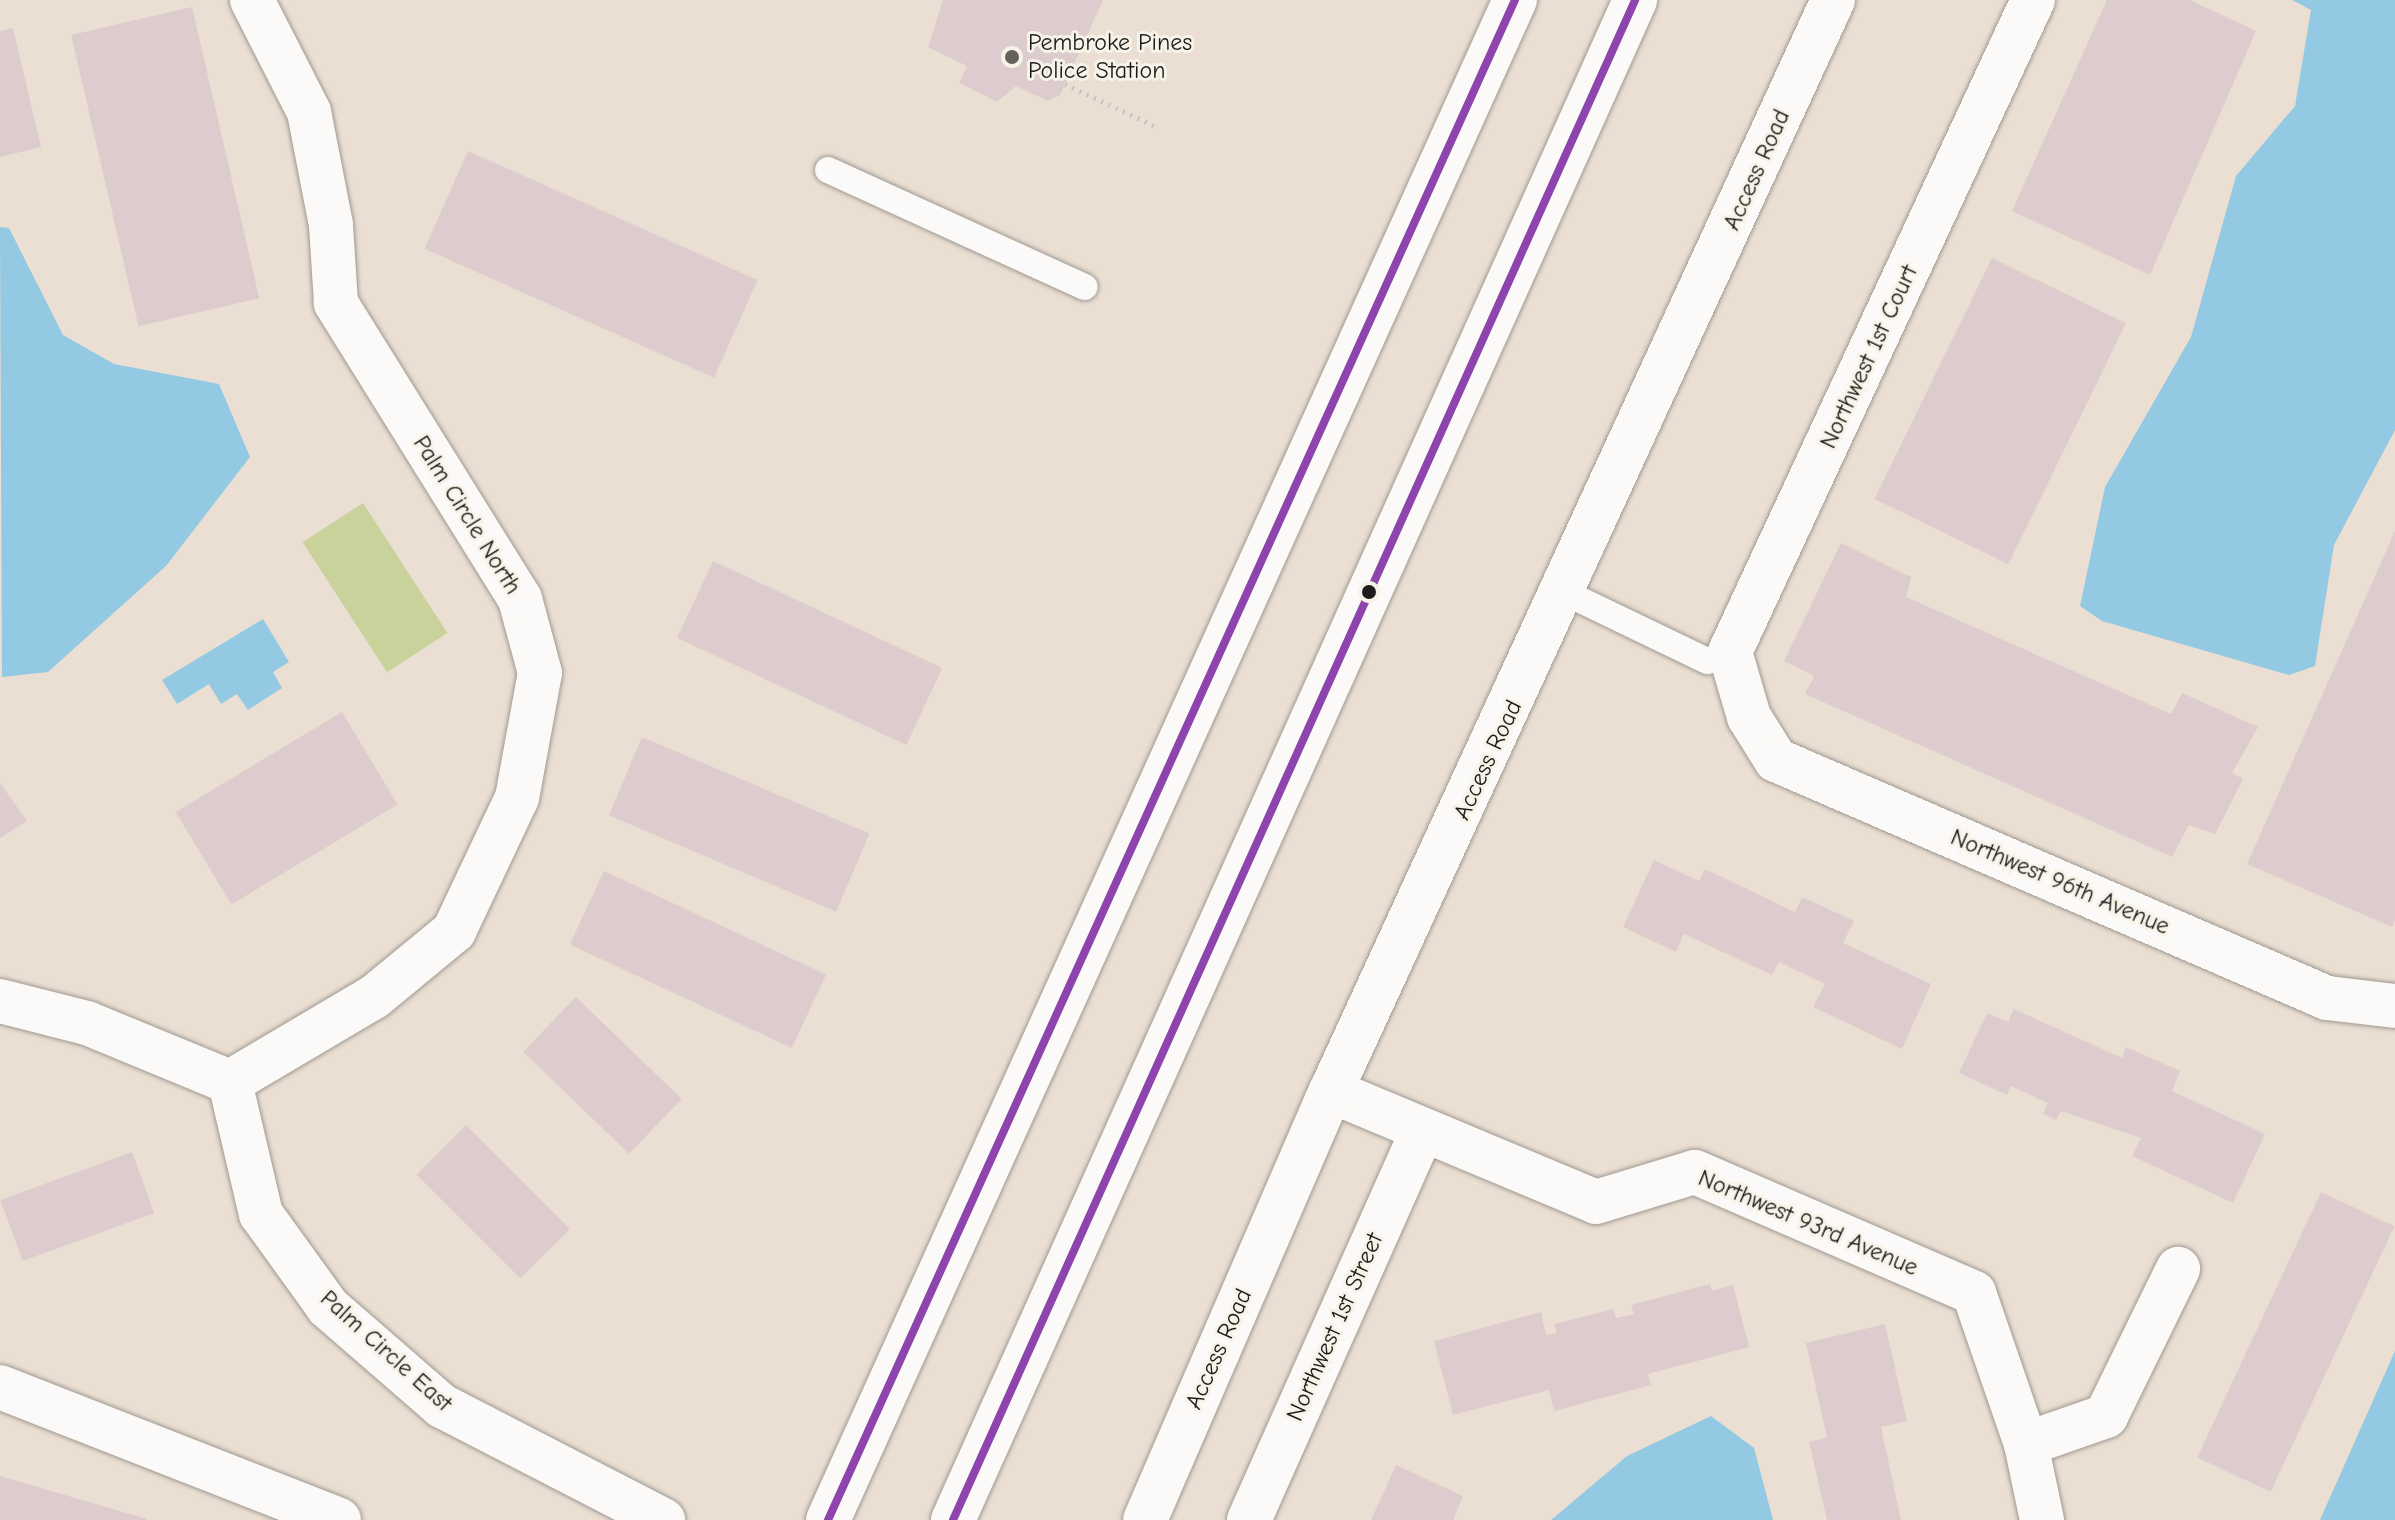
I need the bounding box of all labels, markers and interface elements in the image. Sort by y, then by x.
place label: Pembroke Pines Police Station [1028,29,1192,85]
marker: Pembroke Pines Police Station [1003,48,1021,66]
street label: Access Road [1718,105,1796,235]
street label: Northwest 1st Court [1814,261,1924,453]
street label: Palm Circle North [407,430,527,600]
unlabelled marker [1361,584,1377,600]
street label: Access Road [1448,696,1528,824]
street label: Northwest 96th Avenue [1946,823,2174,941]
street label: Northwest 93rd Avenue [1694,1164,1922,1282]
street label: Northwest 1st Street [1281,1228,1389,1426]
street label: Palm Circle East [314,1284,458,1418]
street label: Access Road [1180,1284,1258,1414]

